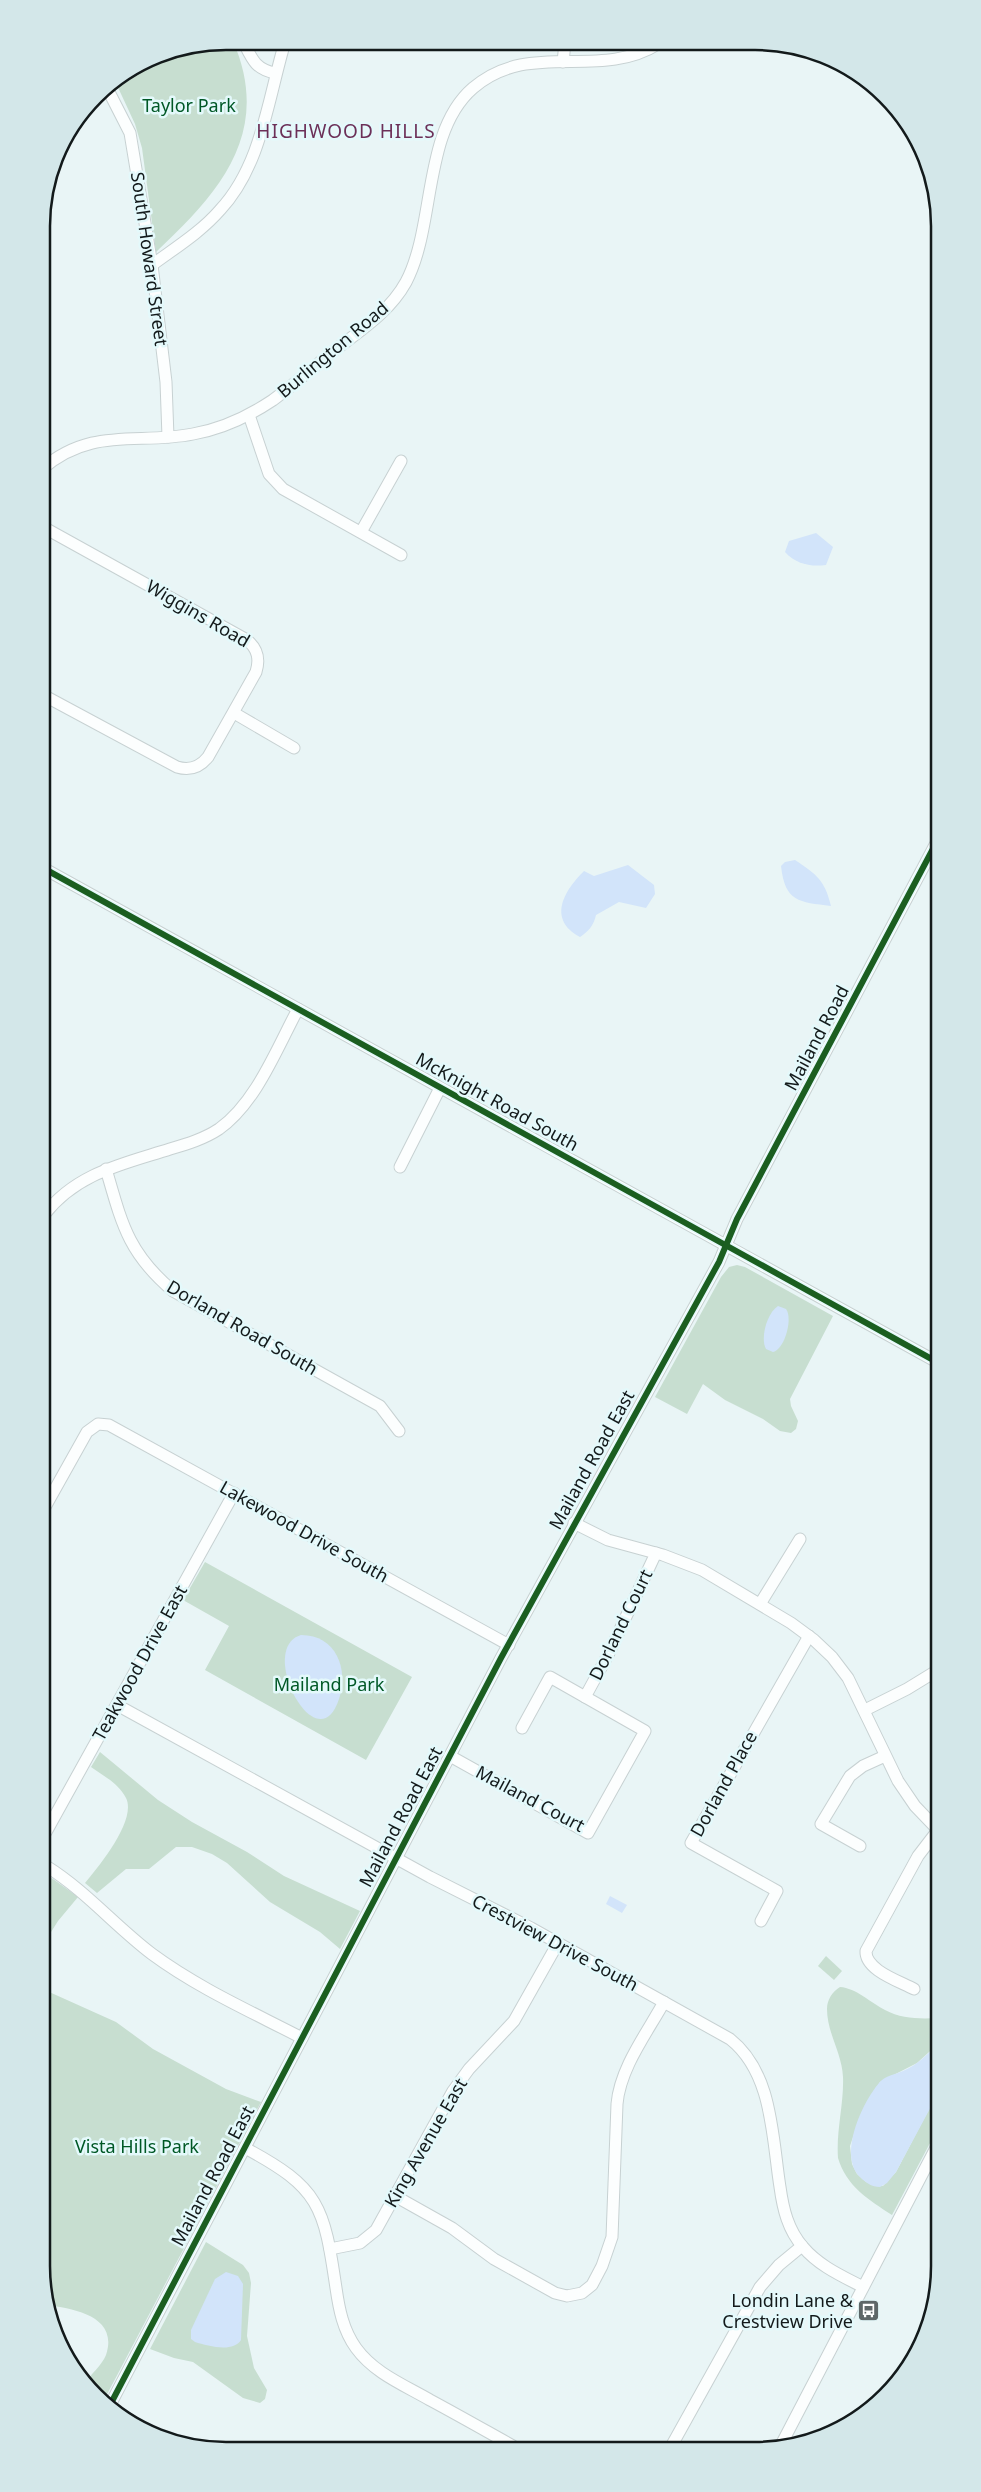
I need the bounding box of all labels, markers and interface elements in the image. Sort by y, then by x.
park label: Taylor Park [142,93,236,117]
district label: HIGHWOOD HILLS [256,118,436,144]
street label: South Howard Street [126,170,174,348]
street label: Burlington Road [272,296,393,403]
street label: Wiggins Road [142,574,255,652]
street label: Mailand Road [778,981,854,1094]
street label: McKnight Road South [412,1046,583,1156]
street label: Dorland Road South [163,1274,322,1380]
street label: Mailand Road East [543,1385,640,1533]
street label: Lakewood Drive South [216,1475,393,1588]
street label: Dorland Court [583,1565,657,1684]
street label: Teakwood Drive East [86,1580,192,1745]
park label: Mailand Park [274,1672,385,1696]
street label: Dorland Place [684,1726,762,1841]
street label: Mailand Road East [353,1742,448,1891]
street label: Mailand Court [472,1759,590,1837]
street label: Crestview Drive South [468,1888,643,1996]
street label: King Avenue East [378,2073,472,2212]
street label: Mailand Road East [165,2101,260,2250]
park label: Vista Hills Park [75,2134,199,2158]
place label: Londin Lane & Crestview Drive [722,2288,854,2333]
bus stop icon: Londin Lane & Crestview Drive [857,2299,881,2323]

